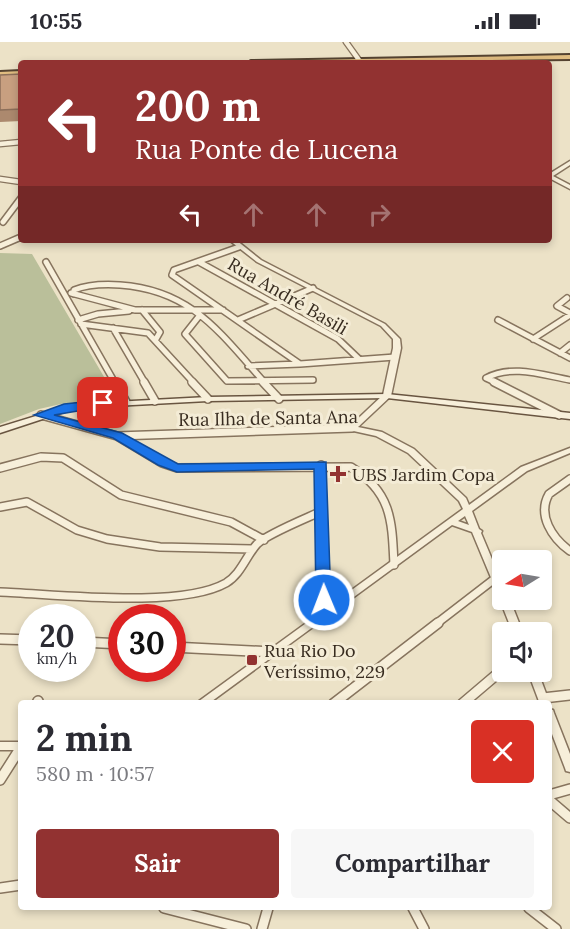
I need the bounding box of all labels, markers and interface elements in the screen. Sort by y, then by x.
text: 10:55 [30,7,82,35]
text: 200 m [135,79,261,133]
icon: left [36,84,114,162]
text: Rua Ponte de Lucena [135,132,398,166]
icon: left [174,198,207,231]
icon: ahead [237,198,270,231]
icon: ahead [300,198,333,231]
icon: right [363,198,396,231]
street label: Rua André Basili [224,252,352,340]
pin [77,377,128,428]
icon: arrive [86,386,119,419]
street label: Rua Ilha de Santa Ana [178,405,358,431]
place label: UBS Jardim Copa [352,463,495,486]
marker: UBS Jardim Copa [329,465,347,483]
north arrow [492,550,552,610]
map controls [492,550,552,682]
position arrow [292,568,356,632]
speed limit sign: 30 [108,604,186,682]
text: 20 [39,617,75,655]
button: sound [492,622,552,682]
place label: Rua Rio Do Veríssimo, 229 [263,639,385,683]
text: km/h [37,649,77,668]
marker: Rua Rio Do Veríssimo, 229 [245,653,259,667]
text: 2 min [36,715,133,761]
button: close [471,720,534,783]
text: 580 m · 10:57 [36,761,154,786]
button: Sair [36,829,279,898]
button: Compartilhar [291,829,534,898]

